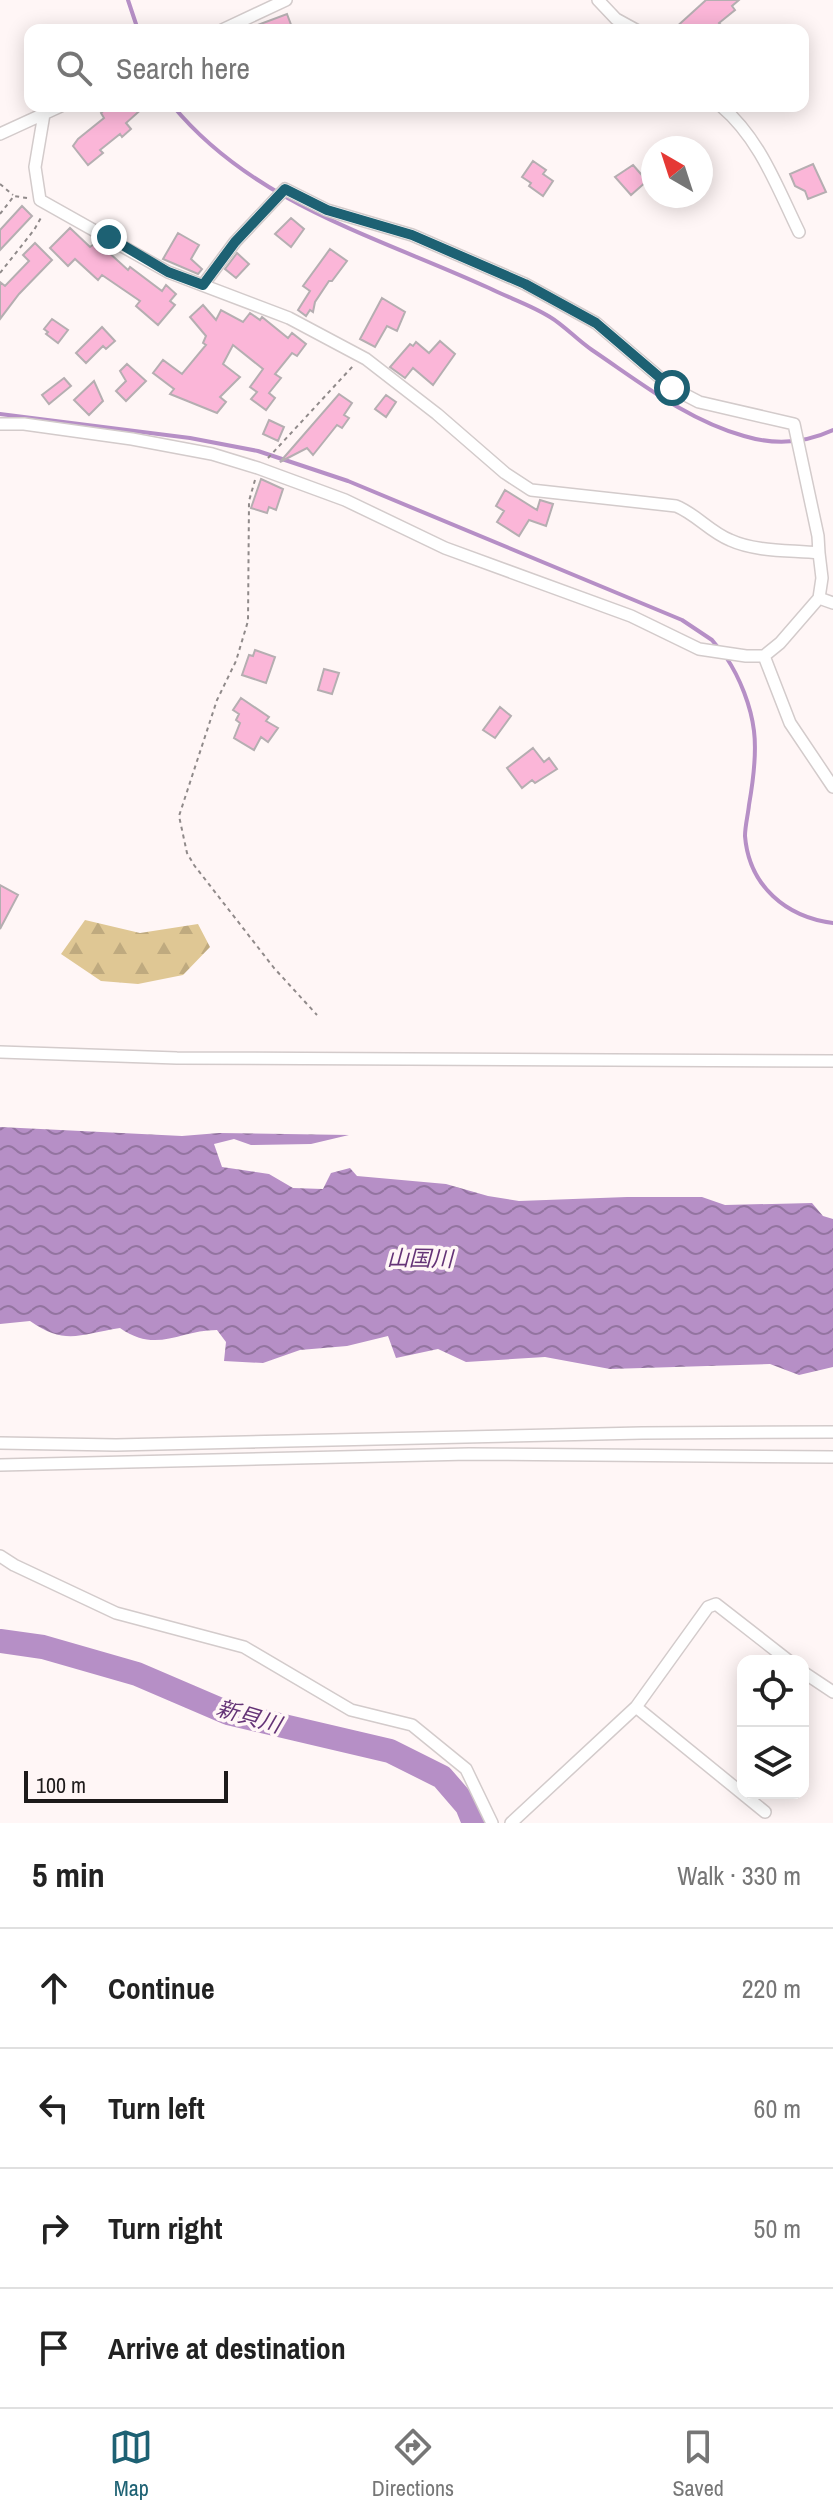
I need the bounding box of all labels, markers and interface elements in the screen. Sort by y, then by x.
search box [24,24,809,112]
icon: search [52,46,96,90]
text: Search here [116,48,250,88]
north arrow [641,136,713,208]
route end [91,219,127,255]
route start [654,370,690,406]
water label: 山国川 [387,1242,455,1274]
map controls [737,1655,809,1799]
button: locate [737,1655,809,1727]
water label: 新貝川 [213,1692,287,1740]
button: layers [737,1727,809,1799]
scale bar [24,1767,228,1803]
text: 100 m [36,1770,86,1800]
text: 5 min [32,1852,105,1898]
text: Walk · 330 m [677,1858,801,1893]
icon: ahead [32,1966,76,2010]
text: Continue [108,1968,215,2008]
text: 220 m [742,1971,801,2006]
icon: left [32,2086,76,2130]
text: Turn left [108,2088,205,2128]
text: 60 m [754,2091,801,2126]
icon: right [32,2206,76,2250]
text: Turn right [108,2208,222,2248]
text: 50 m [754,2211,801,2246]
icon: arrive [32,2326,76,2370]
text: Arrive at destination [108,2328,346,2368]
tab: Map [109,2425,153,2503]
tab: Directions [372,2425,454,2503]
tab: Saved [673,2425,724,2503]

